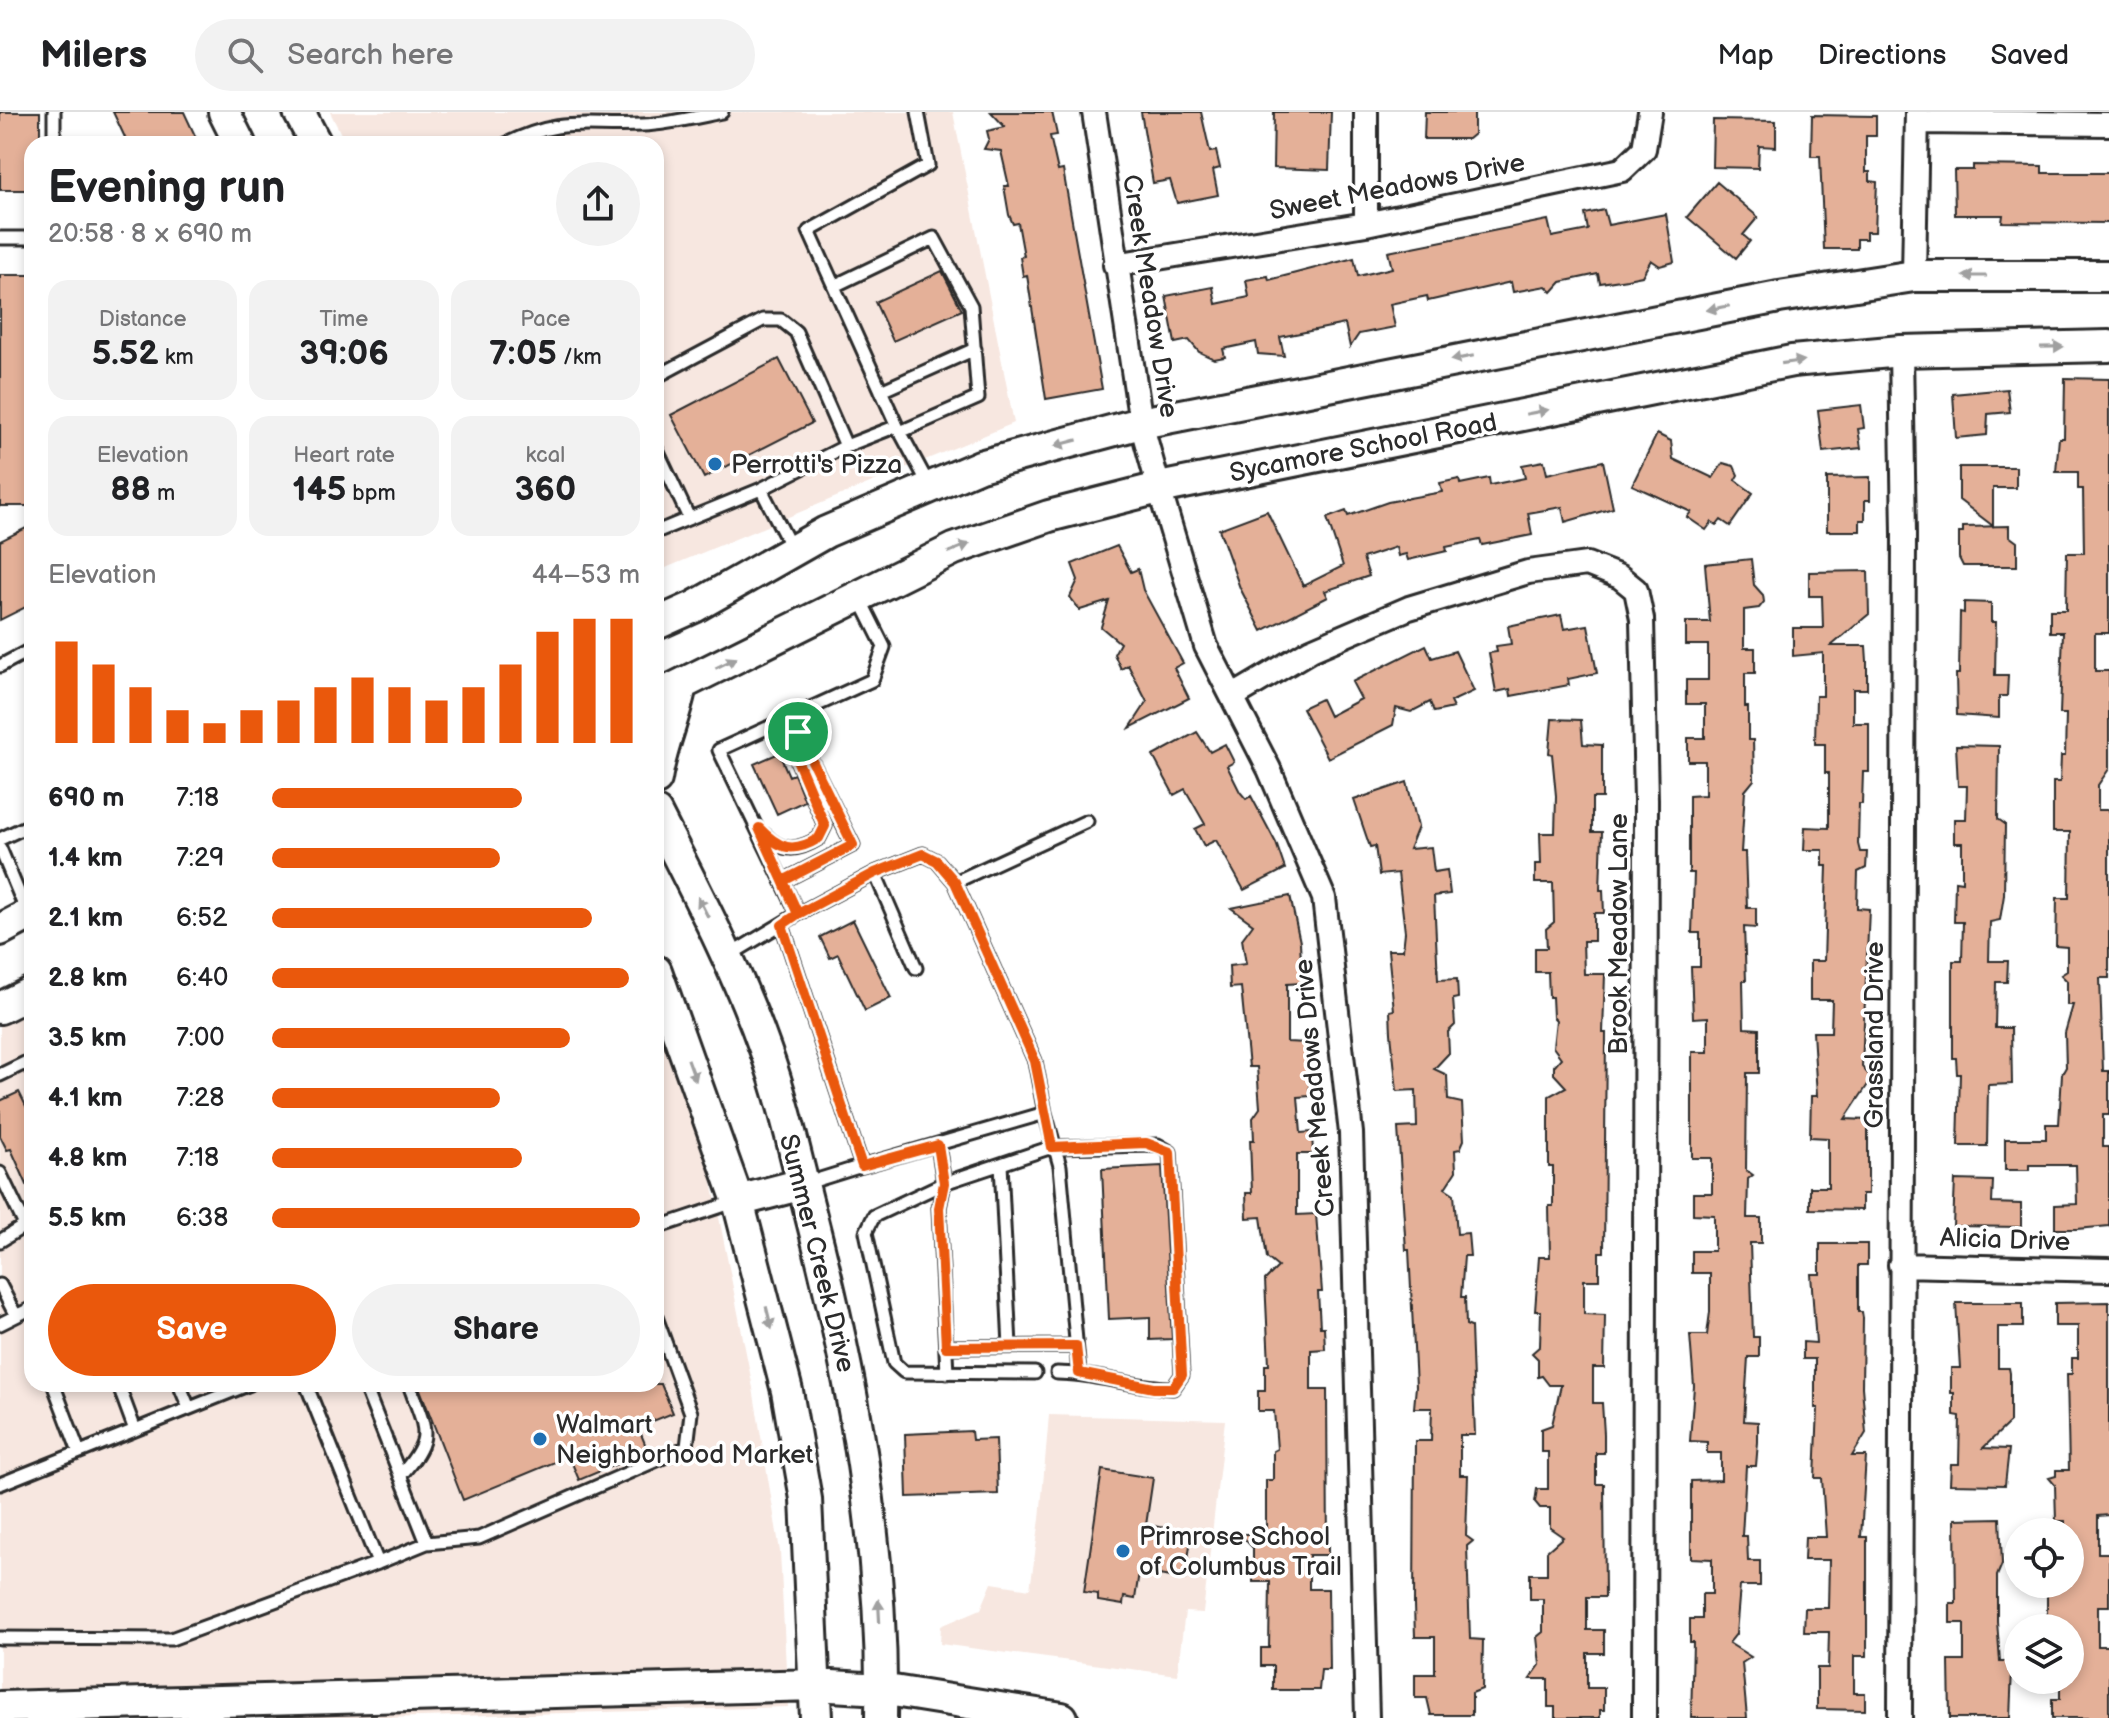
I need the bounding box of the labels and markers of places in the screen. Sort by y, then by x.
place label: Perrotti's Pizza [731,450,902,481]
marker: Perrotti's Pizza [706,455,724,473]
pin [764,698,832,766]
place label: Walmart Neighborhood Market [556,1410,814,1471]
marker: Walmart Neighborhood Market [531,1430,549,1448]
place label: Primrose School of Columbus Trail [1139,1522,1342,1583]
marker: Primrose School of Columbus Trail [1114,1542,1132,1560]

